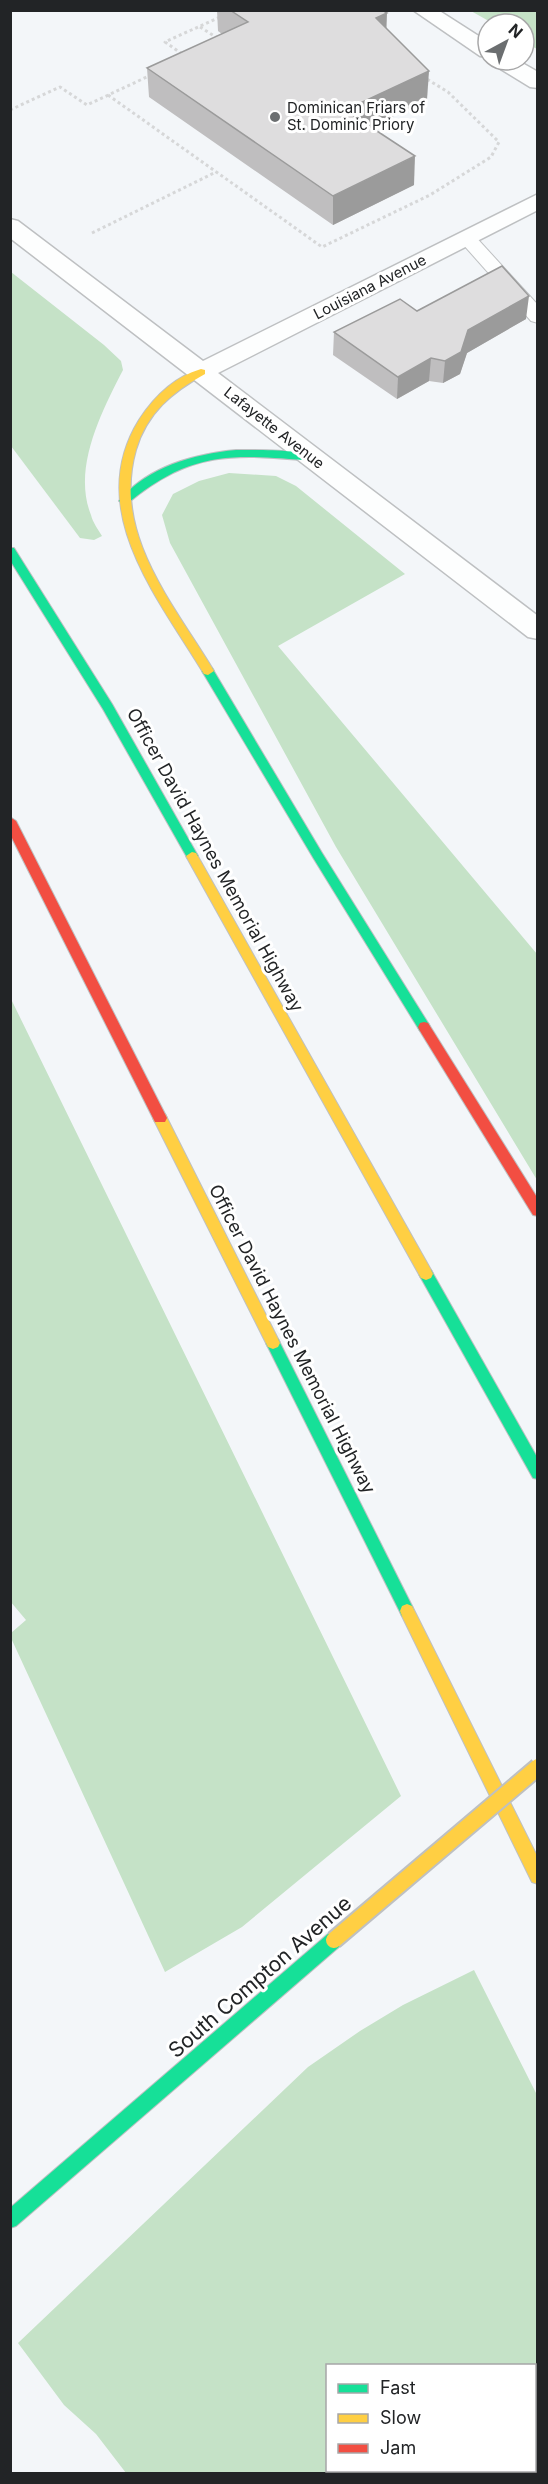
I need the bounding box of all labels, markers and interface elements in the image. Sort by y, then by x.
north arrow [476,12,536,72]
text: N [505,19,527,42]
place label: Dominican Friars of St. Dominic Priory [287,98,425,134]
marker: Dominican Friars of St. Dominic Priory [268,110,282,124]
street label: Louisiana Avenue [310,250,429,323]
street label: Lafayette Avenue [220,382,328,473]
street label: Officer David Haynes Memorial Highway [123,704,308,1015]
street label: Officer David Haynes Memorial Highway [205,1181,380,1497]
street label: South Compton Avenue [163,1890,356,2063]
legend [326,2364,536,2472]
text: Fast [380,2377,416,2398]
text: Slow [380,2407,421,2428]
text: Jam [380,2437,416,2458]

